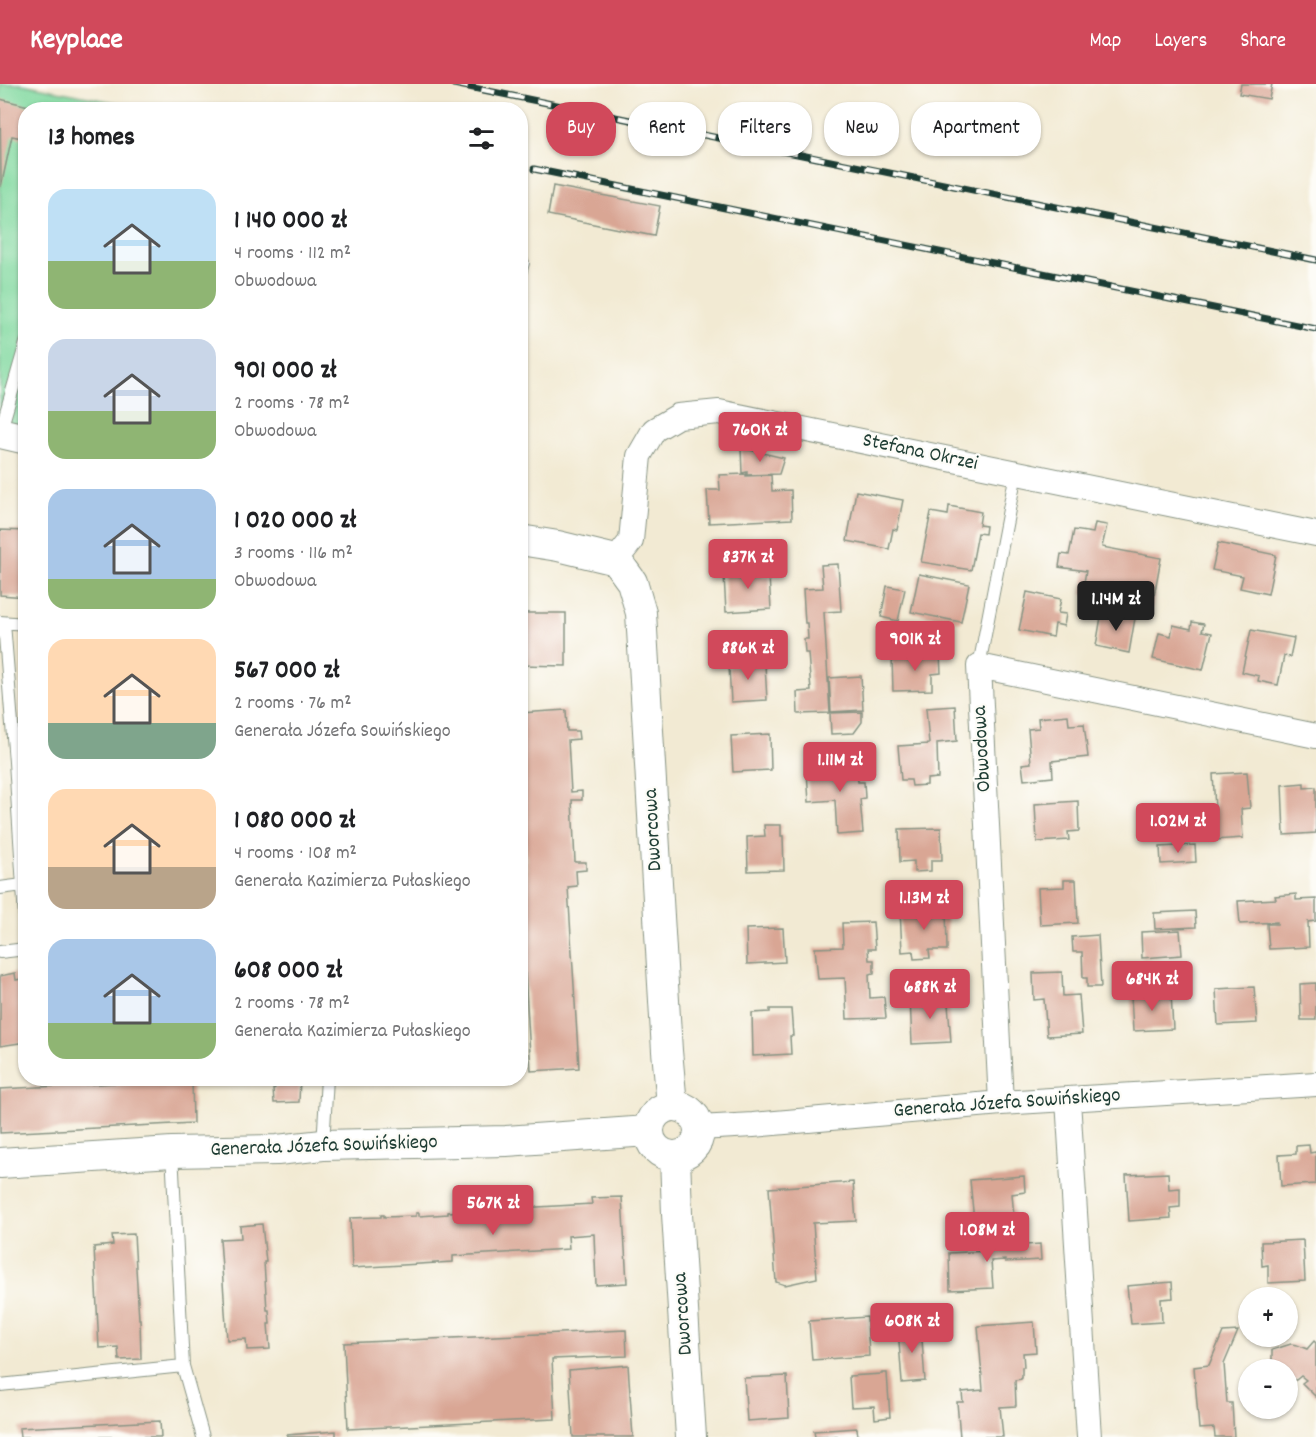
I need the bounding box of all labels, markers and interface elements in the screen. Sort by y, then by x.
text: Keyplace [30,22,123,62]
text: Map [1090,27,1121,57]
text: Layers [1154,27,1207,57]
text: Share [1240,27,1286,57]
chip: Buy [546,102,616,156]
chip: Rent [628,102,706,156]
chip: Filters [718,102,812,156]
chip: New [824,102,899,156]
chip: Apartment [911,102,1041,156]
text: 13 homes [48,120,135,157]
icon: filters [465,122,498,155]
text: 1 140 000 zł [234,203,347,240]
icon: home [96,213,168,285]
text: 4 rooms · 112 m² [234,240,351,268]
text: Obwodowa [234,268,316,296]
text: 901 000 zł [234,353,337,390]
icon: home [96,363,168,435]
text: 2 rooms · 78 m² [234,390,350,418]
pin: 760K zł [705,412,815,463]
text: 760K zł [733,417,787,445]
text: Obwodowa [234,418,316,446]
street label: Stefana Okrzei [859,426,981,480]
text: 1 020 000 zł [234,503,356,540]
icon: home [96,513,168,585]
pin: 837K zł [693,539,803,590]
text: 3 rooms · 116 m² [234,540,353,568]
text: 837K zł [722,544,774,572]
text: Obwodowa [234,568,316,596]
pin: 1.14M zł [1054,581,1178,632]
text: 1.14M zł [1091,586,1141,614]
pin: 901K zł [860,621,970,672]
text: 901K zł [890,626,940,654]
pin: 886K zł [693,630,803,681]
text: 886K zł [722,635,774,663]
text: 567 000 zł [234,653,340,690]
icon: home [96,663,168,735]
text: 2 rooms · 76 m² [234,690,352,718]
street label: Obwodowa [966,704,1000,793]
text: Generała Józefa Sowińskiego [234,718,451,746]
pin: 1.11M zł [778,742,902,793]
text: 1.11M zł [817,747,863,775]
street label: Dworcowa [637,787,671,872]
text: 1 080 000 zł [234,803,355,840]
pin: 1.02M zł [1116,803,1240,854]
text: 1.02M zł [1150,808,1206,836]
icon: home [96,813,168,885]
text: 4 rooms · 108 m² [234,840,357,868]
text: Generała Kazimierza Pułaskiego [234,868,471,896]
pin: 1.13M zł [862,880,986,931]
text: 1.13M zł [899,885,949,913]
text: 608 000 zł [234,953,342,990]
pin: 684K zł [1097,961,1207,1012]
icon: home [96,963,168,1035]
text: 684K zł [1126,966,1178,994]
pin: 688K zł [875,969,985,1020]
text: 688K zł [904,974,956,1002]
text: 2 rooms · 78 m² [234,990,350,1018]
text: Generała Kazimierza Pułaskiego [234,1018,471,1046]
street label: Generała Józefa Sowińskiego [893,1081,1121,1127]
street label: Generała Józefa Sowińskiego [210,1128,438,1166]
pin: 567K zł [438,1185,548,1236]
text: 567K zł [466,1190,520,1218]
pin: 1.08M zł [925,1212,1049,1263]
text: 1.08M zł [959,1217,1015,1245]
street label: Dworcowa [666,1271,702,1356]
map controls [1238,1287,1298,1419]
button: + [1238,1287,1298,1347]
pin: 608K zł [857,1303,967,1354]
text: 608K zł [884,1308,940,1336]
button: − [1238,1359,1298,1419]

